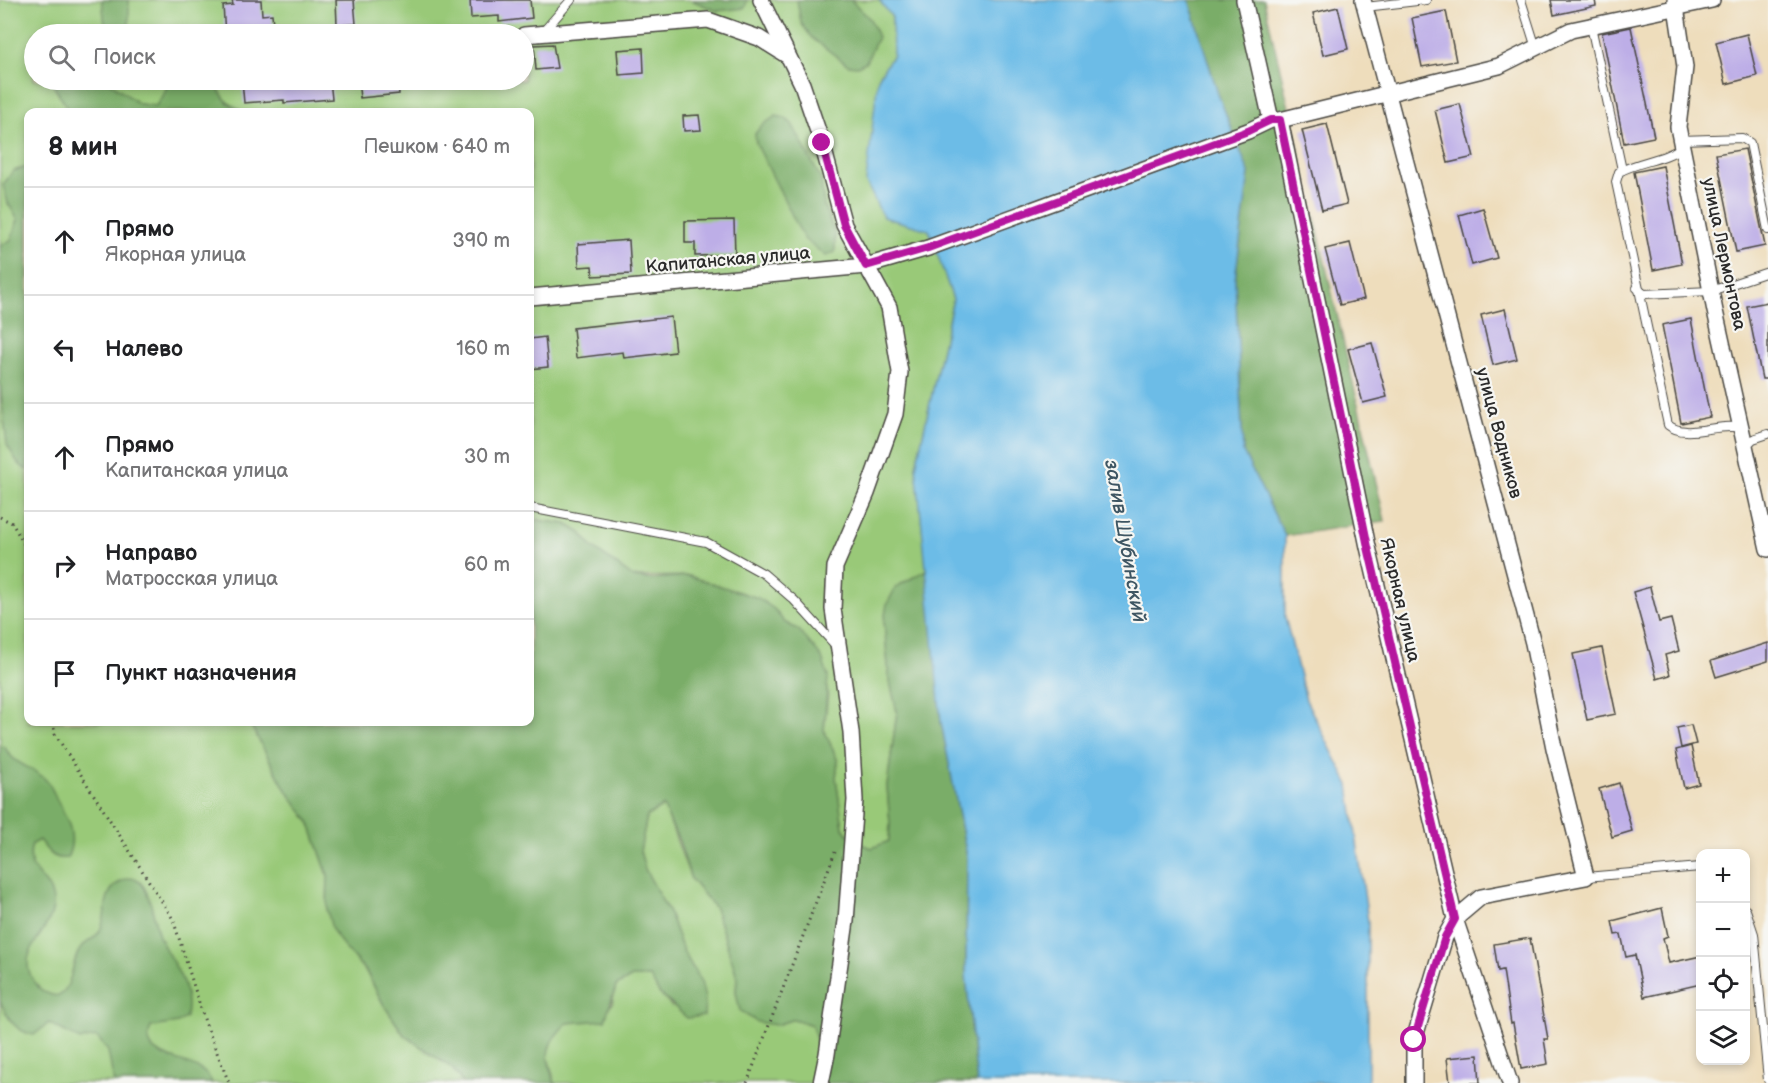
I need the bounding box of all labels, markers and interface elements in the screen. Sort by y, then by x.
search box [24,24,534,90]
icon: search [45,41,78,74]
text: Поиск [93,44,156,71]
route end [808,129,834,155]
text: 8 мин [48,132,118,163]
text: Пешком · 640 m [363,135,510,159]
street label: улица Лермонтова [1698,176,1750,332]
text: Прямо [105,216,174,243]
icon: ahead [48,225,81,258]
text: 390 m [452,229,510,253]
street label: Капитанская улица [645,242,811,278]
text: Якорная улица [105,243,246,267]
icon: left [48,333,81,366]
text: Налево [105,336,183,363]
text: 160 m [456,337,510,361]
street label: улица Водников [1471,365,1527,501]
text: Прямо [105,432,174,459]
icon: ahead [48,441,81,474]
text: 30 m [464,445,510,469]
water label: залив Шубинский [1099,458,1151,625]
text: Капитанская улица [105,459,288,483]
street label: Якорная улица [1375,536,1425,665]
text: Направо [105,540,197,567]
icon: right [48,549,81,582]
text: 60 m [464,553,510,577]
text: Матросская улица [105,567,278,591]
icon: arrive [48,657,81,690]
text: Пункт назначения [105,660,297,687]
map controls [1696,849,1750,1065]
button: + [1696,849,1750,903]
button: − [1696,903,1750,957]
button: locate [1696,957,1750,1011]
button: layers [1696,1011,1750,1065]
route start [1400,1026,1426,1052]

